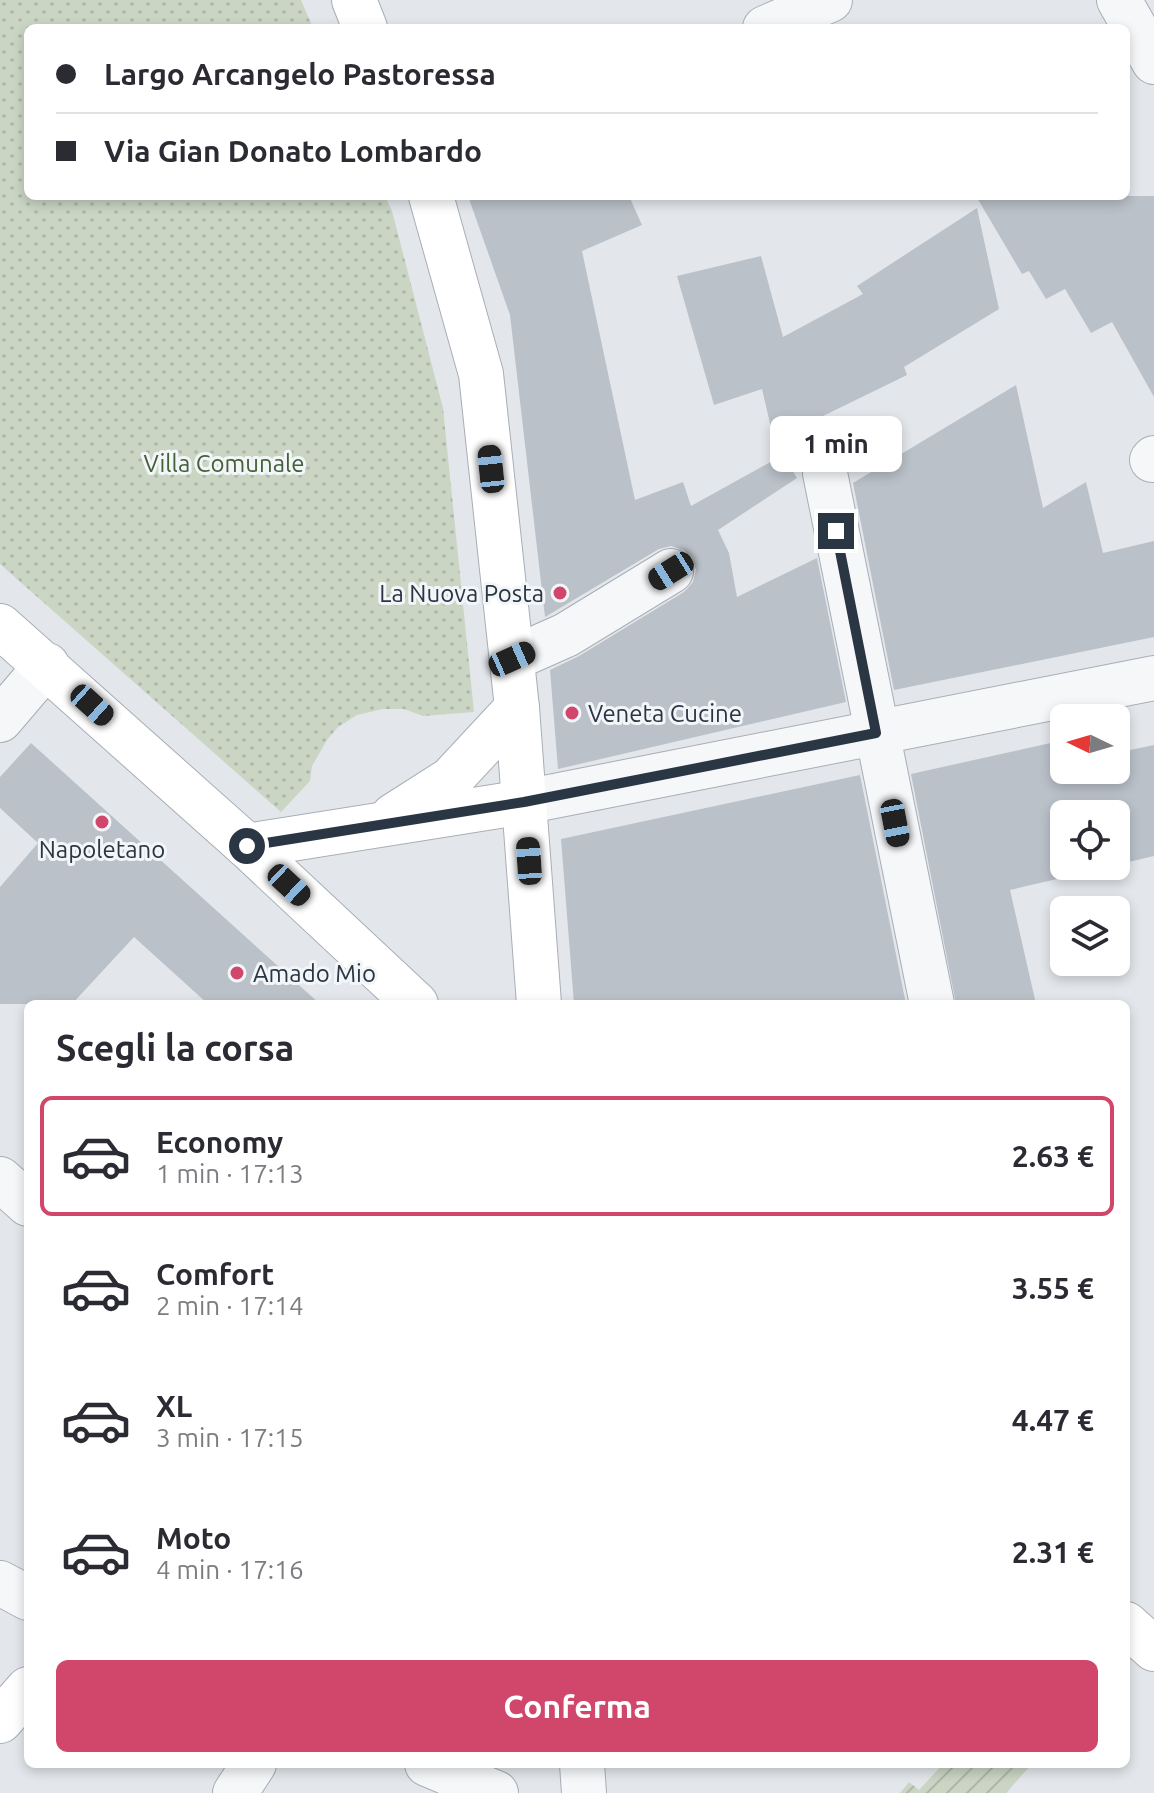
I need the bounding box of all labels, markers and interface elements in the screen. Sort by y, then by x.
text: Largo Arcangelo Pastoressa [104,57,496,91]
text: Via Gian Donato Lombardo [104,134,482,168]
callout: 1 min [770,415,902,471]
text: 1 min [803,429,869,458]
car [477,444,505,494]
park label: Villa Comunale [143,450,305,477]
route end [818,513,854,549]
car [644,548,698,594]
place label: La Nuova Posta [379,580,544,607]
marker: La Nuova Posta [551,584,569,602]
car [485,638,539,680]
car [66,680,118,730]
place label: Veneta Cucine [588,700,742,727]
marker: Veneta Cucine [563,704,581,722]
north arrow [1050,704,1130,784]
map controls [1050,704,1130,976]
car [879,797,911,849]
button: locate [1050,800,1130,880]
marker: Napoletano [93,813,111,831]
route start [229,828,265,864]
place label: Napoletano [39,836,165,863]
car [515,836,543,886]
car [263,860,315,910]
button: layers [1050,896,1130,976]
place label: Amado Mio [253,960,376,987]
marker: Amado Mio [228,964,246,982]
text: Scegli la corsa [56,1027,294,1068]
icon: car [60,1120,132,1192]
text: Economy [156,1125,283,1159]
text: 2.63 € [1012,1139,1094,1173]
text: 1 min · 17:13 [156,1159,304,1188]
icon: car [60,1252,132,1324]
text: Comfort [156,1257,274,1291]
text: 3.55 € [1012,1271,1094,1305]
text: 2 min · 17:14 [156,1291,304,1320]
icon: car [60,1384,132,1456]
text: XL [156,1389,192,1423]
text: 4.47 € [1012,1403,1094,1437]
text: 3 min · 17:15 [156,1423,304,1452]
icon: car [60,1516,132,1588]
text: Moto [156,1521,231,1555]
text: 2.31 € [1012,1535,1094,1569]
text: 4 min · 17:16 [156,1555,304,1584]
button: Conferma [56,1660,1098,1752]

